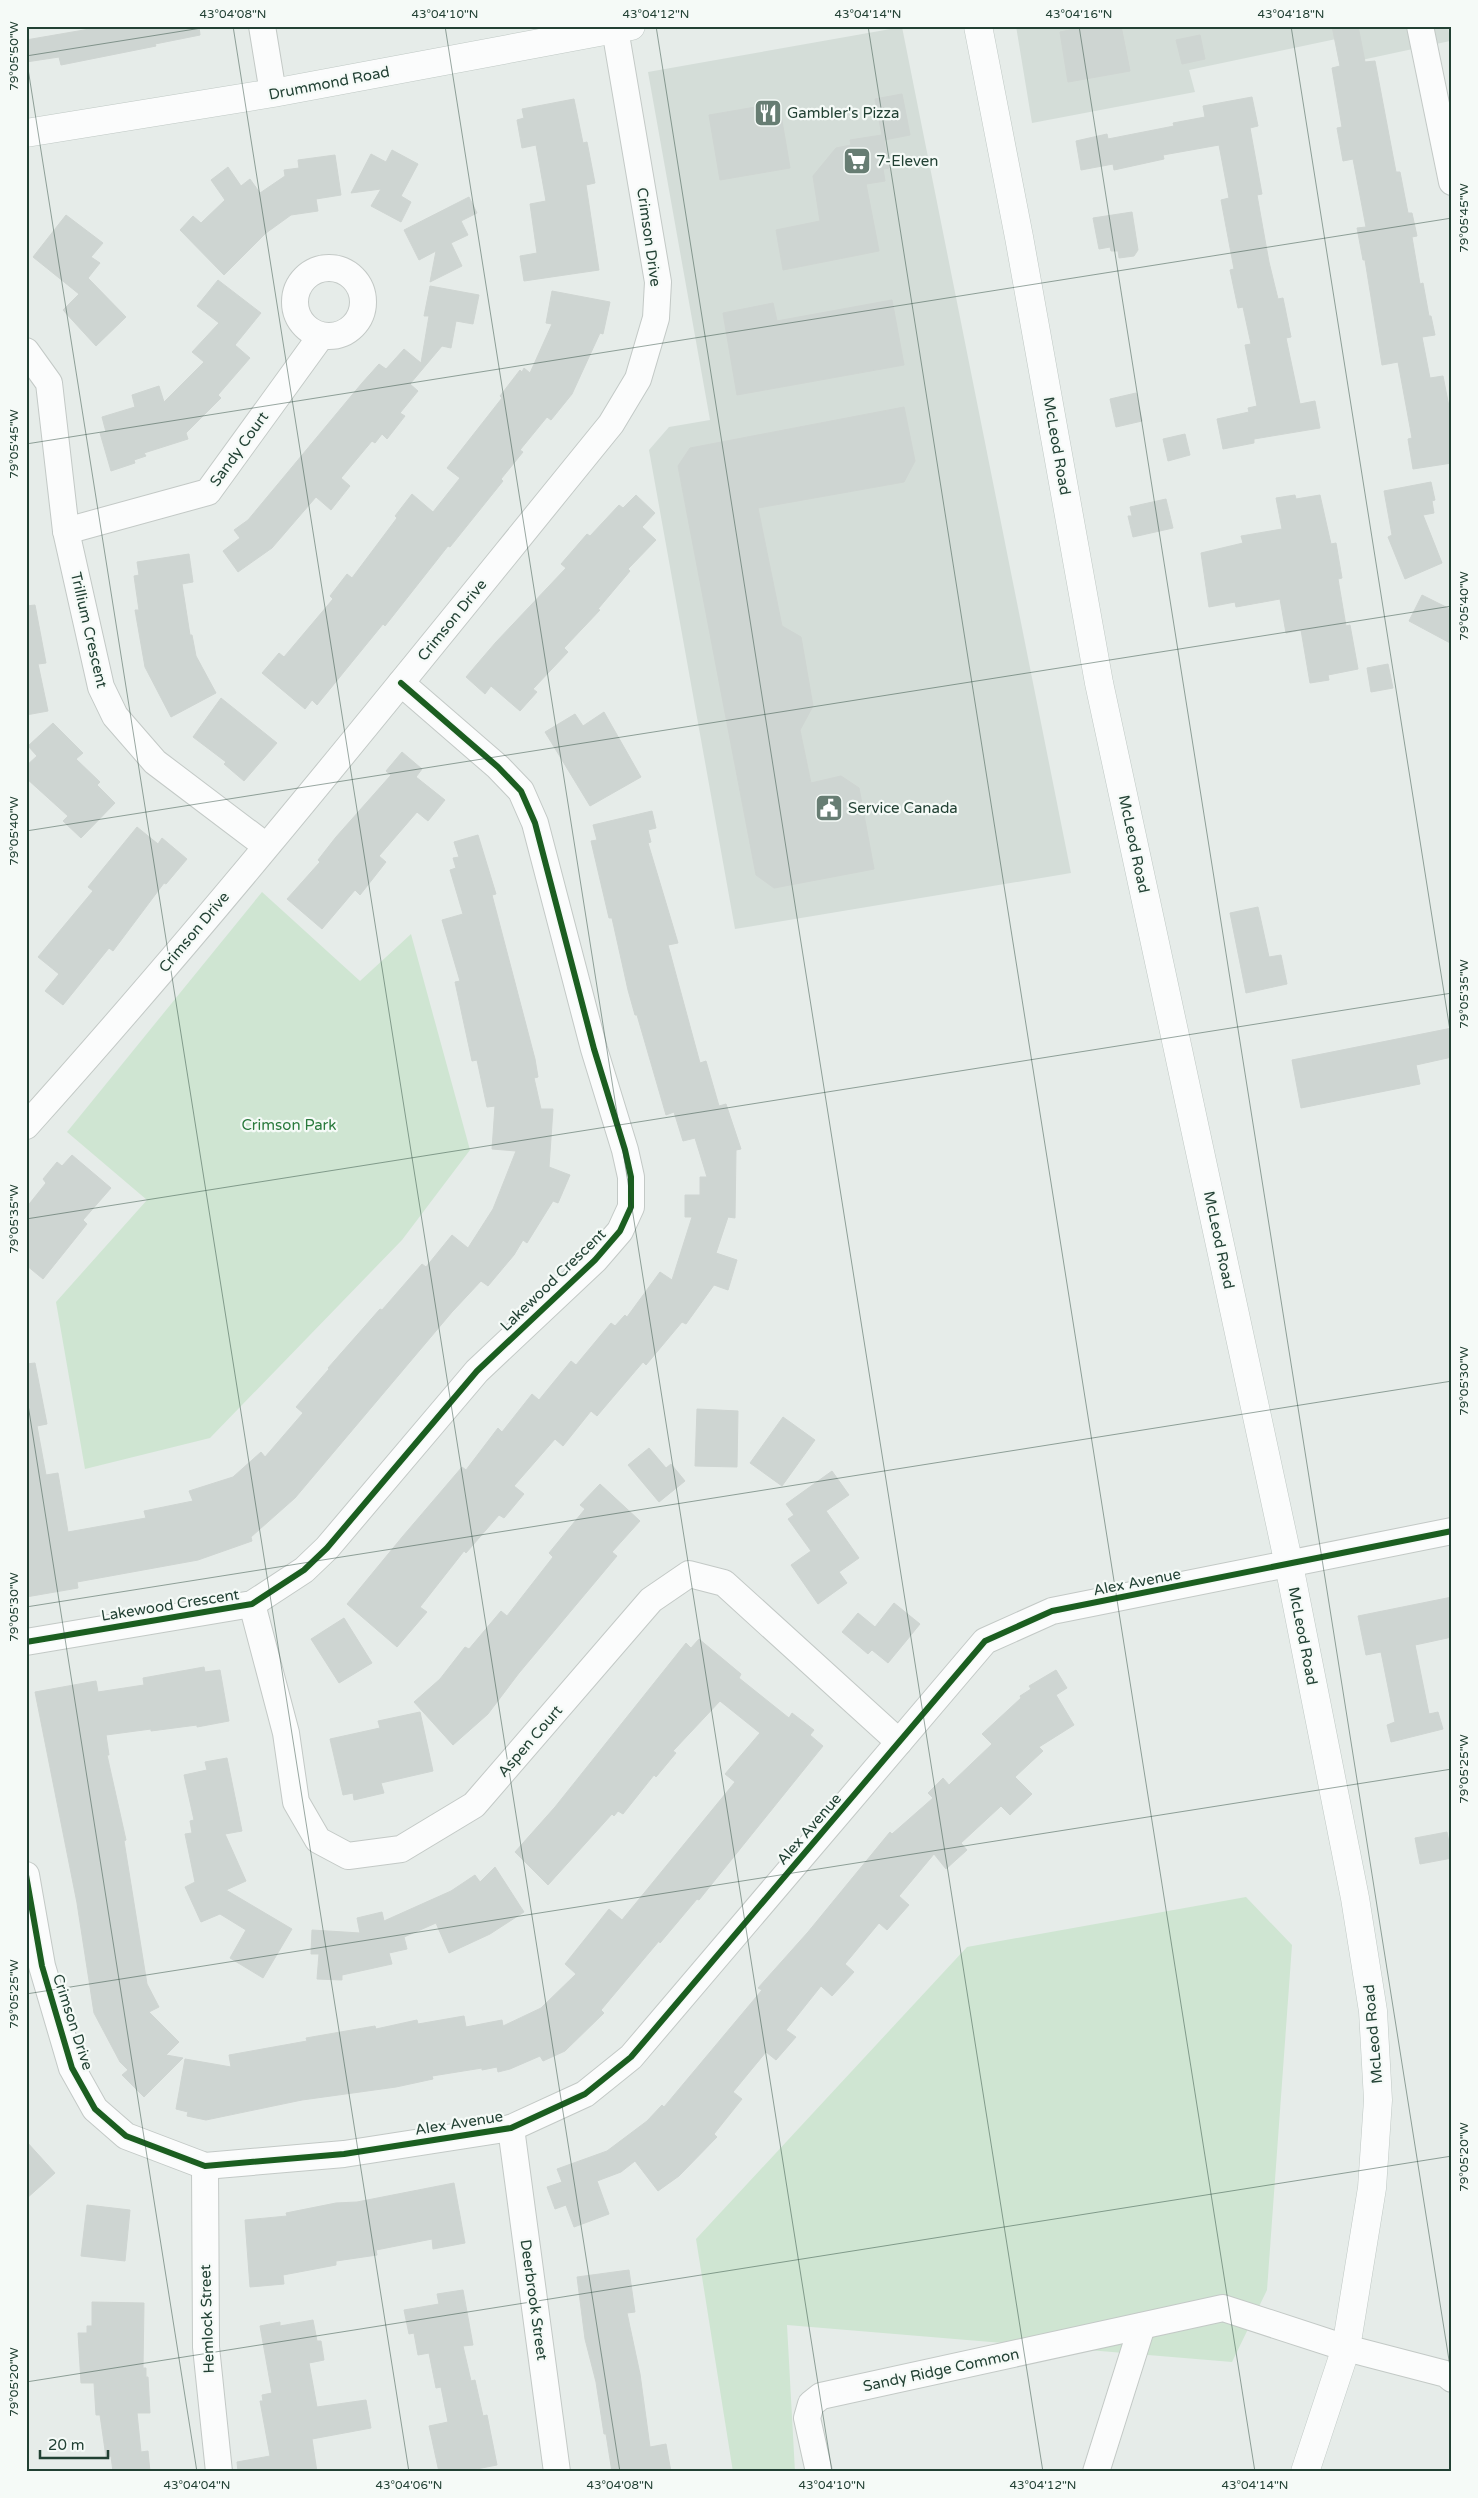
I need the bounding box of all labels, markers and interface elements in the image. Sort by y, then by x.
text: 43°04'08"N [200,7,267,21]
text: 43°04'10"N [412,7,479,21]
text: 43°04'12"N [623,7,690,21]
text: 43°04'14"N [835,7,902,21]
text: 43°04'16"N [1046,7,1113,21]
text: 43°04'18"N [1258,7,1325,21]
text: 79°05'50"W [7,21,21,91]
street label: Drummond Road [267,62,391,104]
restaurant icon: Gambler's Pizza [753,98,783,128]
place label: Gambler's Pizza [787,104,900,122]
supermarket icon: 7-Eleven [842,146,872,176]
place label: 7-Eleven [876,152,938,170]
text: 79°05'45"W [1457,183,1471,253]
street label: Crimson Drive [633,186,665,288]
street label: McLeod Road [1039,395,1075,497]
street label: Sandy Court [206,408,272,490]
text: 79°05'45"W [7,409,21,479]
street label: Trillium Crescent [67,570,111,690]
text: 79°05'40"W [1457,571,1471,641]
street label: Crimson Drive [414,576,490,664]
public building icon: Service Canada [814,793,844,823]
street label: McLeod Road [1115,793,1153,895]
text: 79°05'40"W [7,796,21,866]
place label: Service Canada [848,799,958,817]
street label: Crimson Drive [155,888,233,976]
text: 79°05'35"W [1457,959,1471,1029]
park label: Crimson Park [242,1116,336,1134]
text: 79°05'35"W [7,1184,21,1254]
street label: McLeod Road [1200,1189,1238,1291]
street label: Lakewood Crescent [497,1225,610,1335]
text: 79°05'30"W [1457,1346,1471,1416]
street label: Alex Avenue [1092,1565,1182,1599]
text: 79°05'30"W [7,1572,21,1642]
street label: Lakewood Crescent [100,1585,241,1625]
street label: McLeod Road [1285,1585,1321,1687]
street label: Aspen Court [494,1701,566,1781]
text: 79°05'25"W [1457,1734,1471,1804]
street label: Alex Avenue [773,1790,845,1868]
text: 79°05'25"W [7,1959,21,2029]
street label: Crimson Drive [49,1972,97,2072]
street label: McLeod Road [1360,1984,1386,2084]
street label: Alex Avenue [414,2107,504,2139]
text: 79°05'20"W [1457,2122,1471,2192]
street label: Deerbrook Street [517,2238,551,2362]
street label: Hemlock Street [196,2264,218,2374]
street label: Sandy Ridge Common [861,2345,1021,2395]
text: 79°05'20"W [7,2347,21,2417]
scale bar [40,2428,108,2460]
text: 20 m [48,2436,85,2454]
text: 43°04'04"N [164,2478,231,2492]
text: 43°04'06"N [376,2478,443,2492]
text: 43°04'08"N [587,2478,654,2492]
text: 43°04'10"N [799,2478,866,2492]
text: 43°04'12"N [1010,2478,1077,2492]
text: 43°04'14"N [1222,2478,1289,2492]

